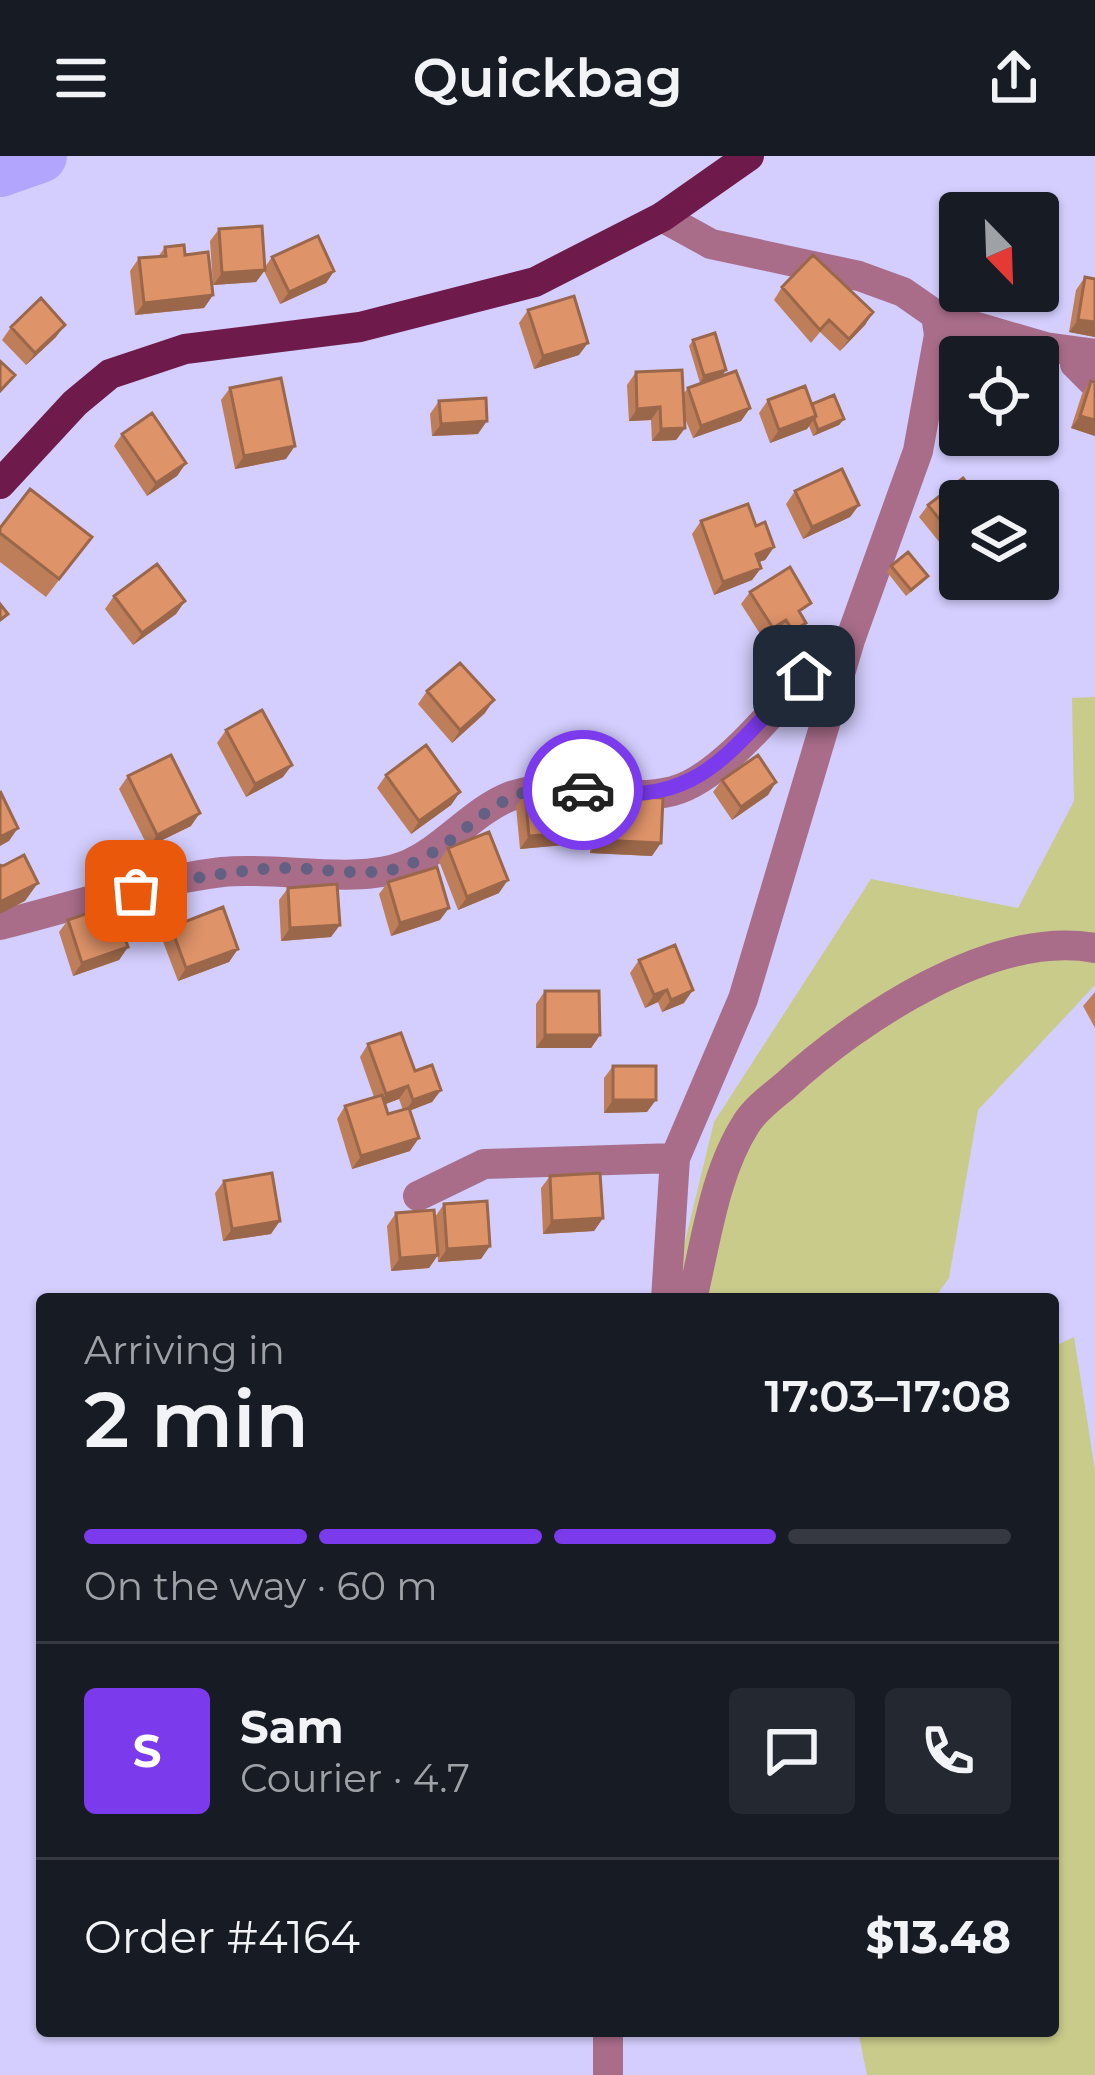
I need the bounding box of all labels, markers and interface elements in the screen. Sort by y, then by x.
icon: menu [48,45,114,111]
text: Quickbag [412,45,683,111]
icon: share [981,45,1047,111]
north arrow [939,192,1059,312]
map controls [939,192,1059,600]
button: locate [939,336,1059,456]
button: layers [939,480,1059,600]
pin [753,625,855,727]
icon: home [771,643,837,709]
courier [523,730,643,850]
icon: car [550,757,616,823]
pin [85,840,187,942]
icon: bag [103,858,169,924]
text: Arriving in [84,1326,285,1374]
text: 17:03–17:08 [765,1368,1011,1423]
text: 2 min [84,1371,309,1467]
text: On the way · 60 m [84,1562,438,1610]
button: chat [729,1688,855,1814]
button: phone [885,1688,1011,1814]
text: Sam [240,1699,344,1754]
text: S [133,1723,161,1778]
text: Courier · 4.7 [240,1754,470,1802]
text: Order #4164 [84,1909,360,1964]
text: $13.48 [866,1909,1011,1964]

